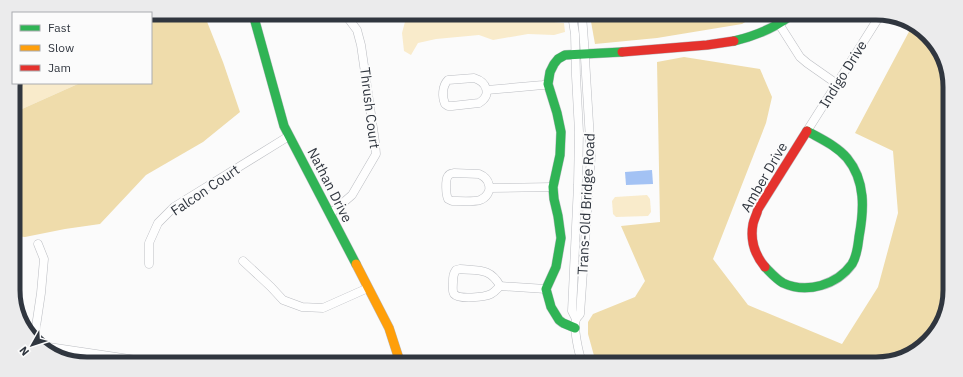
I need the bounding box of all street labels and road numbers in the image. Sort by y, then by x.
street label: Indigo Drive [815,37,871,111]
street label: Thrush Court [356,66,384,150]
street label: Trans-Old Bridge Road [573,133,599,275]
street label: Amber Drive [737,138,791,215]
street label: Nathan Drive [303,145,357,226]
street label: Falcon Court [167,160,243,220]

